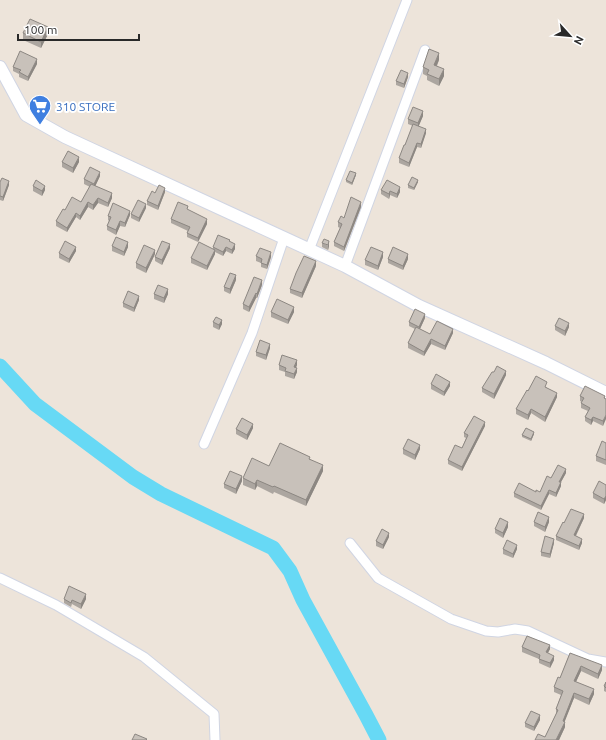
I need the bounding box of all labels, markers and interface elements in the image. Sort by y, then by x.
scale bar [18,16,139,42]
north arrow [550,16,590,56]
text: 100 m [24,23,57,36]
text: N [572,34,586,47]
supermarket icon: 310 STORE [27,93,53,126]
place label: 310 STORE [56,100,116,113]

